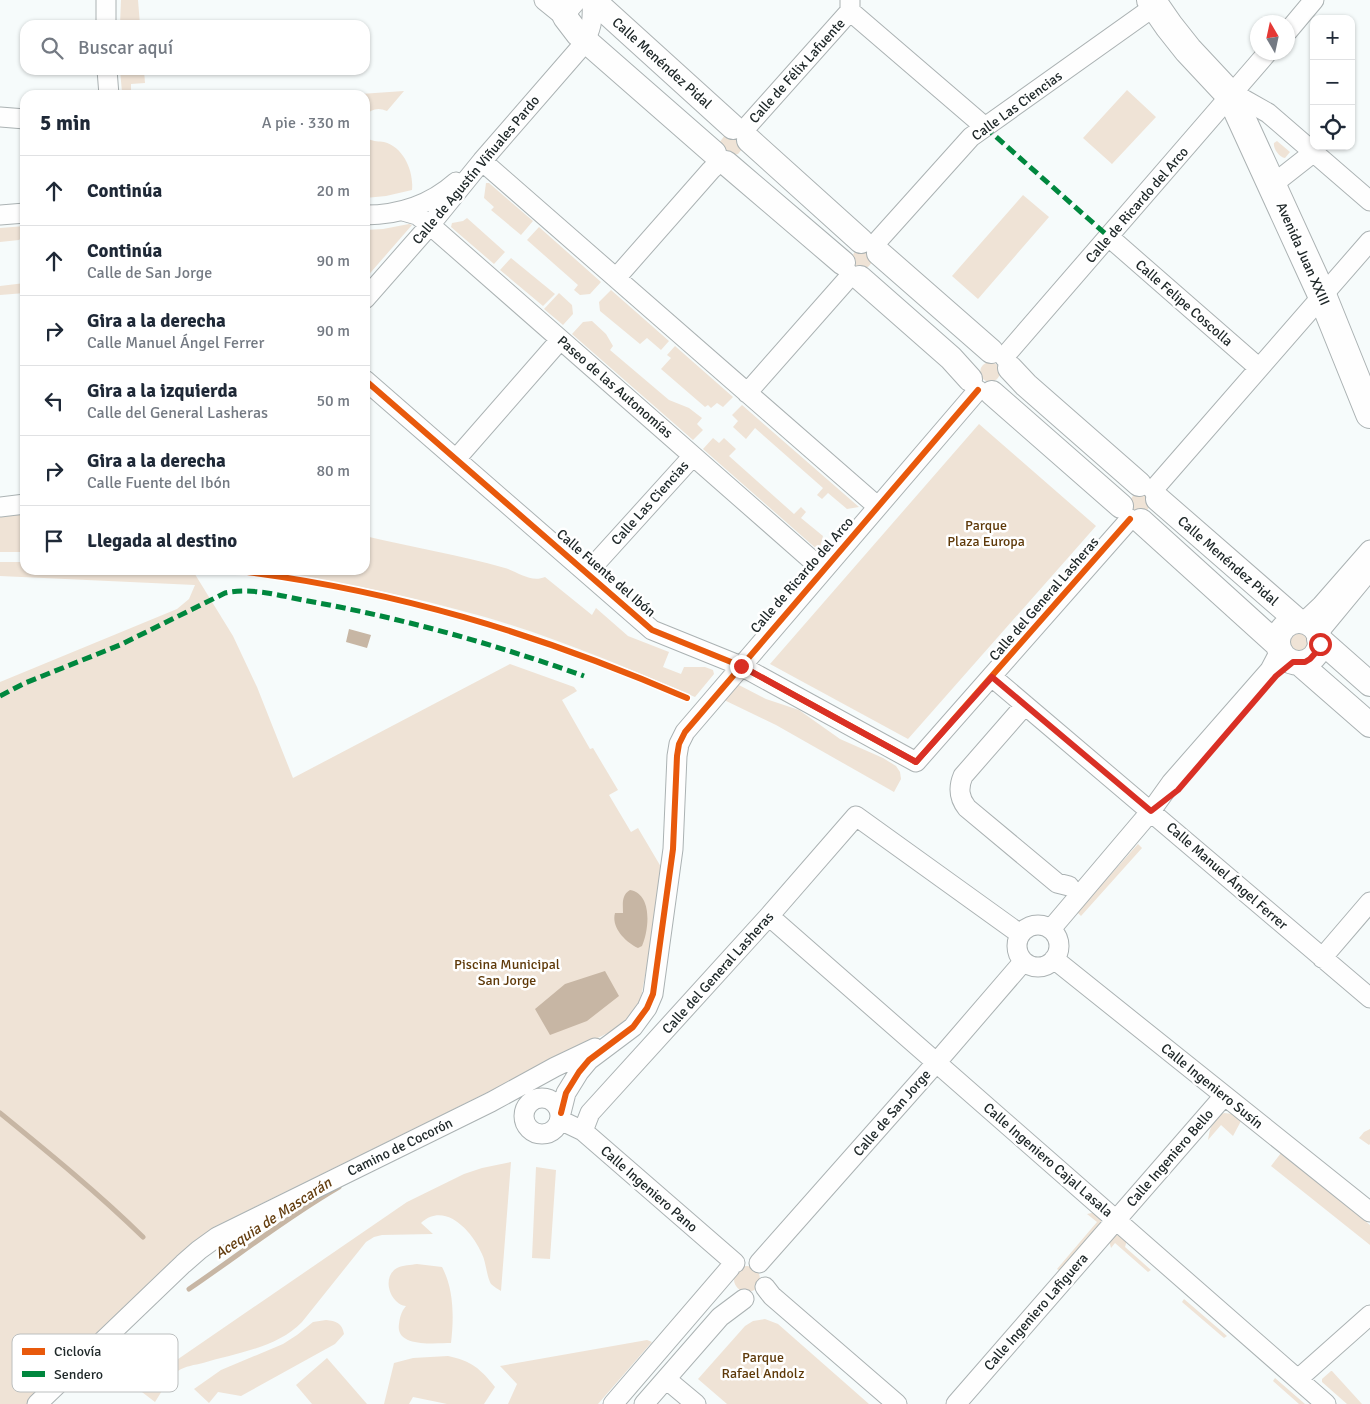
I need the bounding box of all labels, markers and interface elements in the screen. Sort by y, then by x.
street label: Calle Menéndez Pidal [609,14,715,112]
street label: Calle de Félix Lafuente [745,15,849,127]
north arrow [1250,15,1295,60]
map controls [1310,15,1355,150]
button: + [1310,15,1355,60]
search box [20,20,370,75]
icon: search [38,34,66,62]
text: Buscar aquí [78,36,173,60]
button: − [1310,60,1355,105]
street label: Calle Las Ciencias [968,68,1066,144]
street label: Calle de Agustín Viñuales Pardo [409,92,543,248]
button: locate [1310,105,1355,150]
text: 5 min [40,110,91,136]
text: A pie · 330 m [262,113,350,133]
street label: Calle de Ricardo del Arco [1082,143,1192,267]
icon: ahead [40,177,68,205]
text: Continúa [87,179,162,203]
text: 20 m [316,181,350,201]
street label: Avenida Juan XXIII [1273,200,1333,308]
text: Continúa [87,239,162,263]
icon: ahead [40,247,68,275]
text: 90 m [316,251,350,271]
street label: Calle Felipe Coscolla [1132,256,1236,350]
text: Calle de San Jorge [87,263,212,283]
text: Gira a la derecha [87,309,226,333]
icon: right [40,317,68,345]
text: 90 m [316,321,350,341]
street label: Paseo de las Autonomías [554,332,676,442]
text: Calle Manuel Ángel Ferrer [87,333,264,353]
text: Gira a la izquierda [87,379,237,403]
icon: left [40,387,68,415]
text: 50 m [316,391,350,411]
text: Calle del General Lasheras [87,403,268,423]
text: Gira a la derecha [87,449,226,473]
icon: right [40,457,68,485]
street label: Calle Las Ciencias [608,457,692,549]
text: 80 m [316,461,350,481]
text: Calle Fuente del Ibón [87,473,231,493]
street label: Calle de Ricardo del Arco [747,513,857,637]
street label: Calle Menéndez Pidal [1174,513,1282,609]
park label: Parque Plaza Europa [947,517,1025,550]
street label: Calle Fuente del Ibón [553,525,659,621]
icon: arrive [40,527,68,555]
text: Llegada al destino [87,529,237,553]
street label: Calle del General Lasheras [986,534,1102,664]
route start [1309,633,1332,656]
route end [730,655,753,678]
street label: Calle Manuel Ángel Ferrer [1163,819,1292,934]
street label: Calle del General Lasheras [659,908,777,1038]
park label: Piscina Municipal San Jorge [454,956,560,989]
street label: Calle Ingeniero Susín [1158,1040,1266,1132]
street label: Calle de San Jorge [850,1066,934,1160]
street label: Calle Ingeniero Cajal Lasala [980,1099,1116,1221]
street label: Calle Ingeniero Bello [1123,1106,1217,1210]
street label: Camino de Cocorón [345,1114,455,1180]
street label: Calle Ingeniero Pano [597,1142,701,1236]
water label: Acequia de Mascarán [211,1173,335,1262]
street label: Calle Ingeniero Lafiguera [980,1250,1092,1374]
legend [12,1334,178,1392]
text: Ciclovía [54,1343,101,1360]
park label: Parque Rafael Andolz [722,1349,804,1382]
text: Sendero [54,1366,103,1383]

